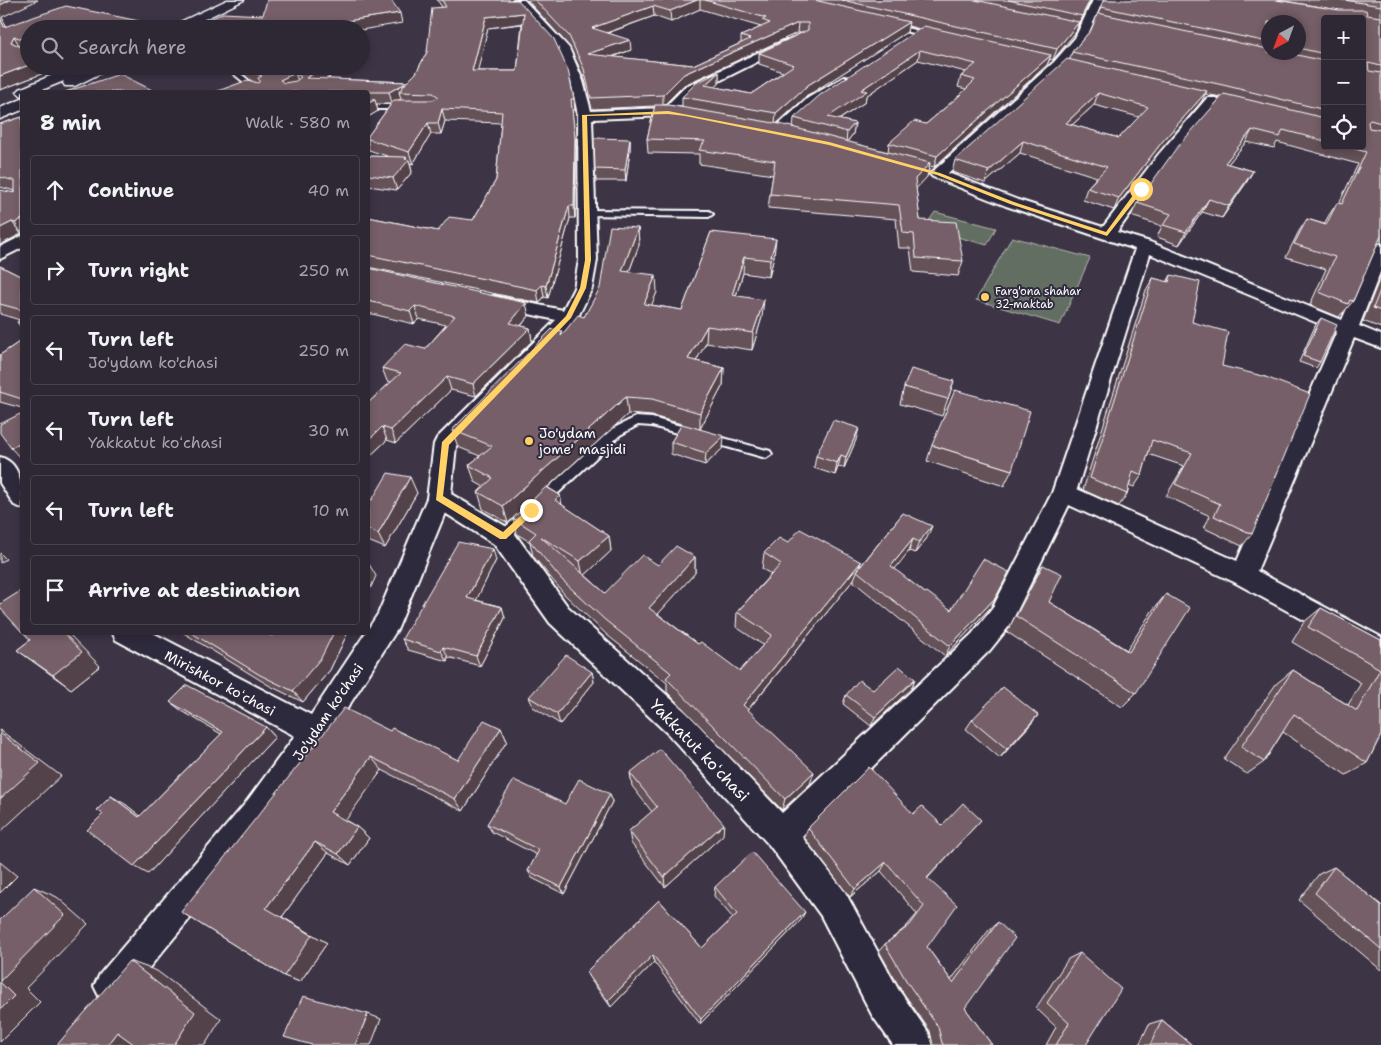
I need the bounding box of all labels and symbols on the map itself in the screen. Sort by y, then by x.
north arrow [1261,15,1306,60]
route start [1130,178,1153,201]
place label: Farg'ona shahar 32-maktab [995,284,1081,312]
marker: Farg'ona shahar 32-maktab [979,291,991,303]
place label: Jo'ydam jome' masjidi [538,424,626,458]
marker: Jo'ydam jome' masjidi [523,435,535,447]
route end [520,499,543,522]
street label: Mirishkor koʻchasi [161,646,279,720]
street label: Jo'ydam ko'chasi [289,660,367,764]
street label: Yakkatut koʻchasi [645,695,754,806]

